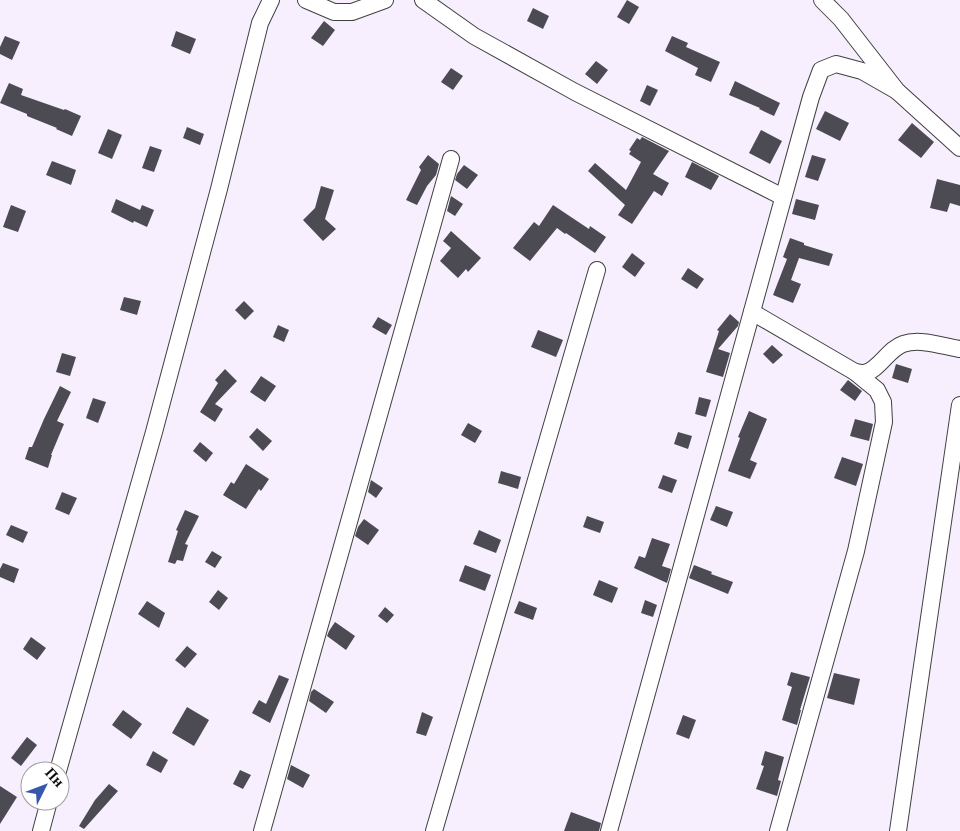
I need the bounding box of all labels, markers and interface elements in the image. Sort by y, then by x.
north arrow [20,761,70,811]
text: Пн [41,763,69,791]

